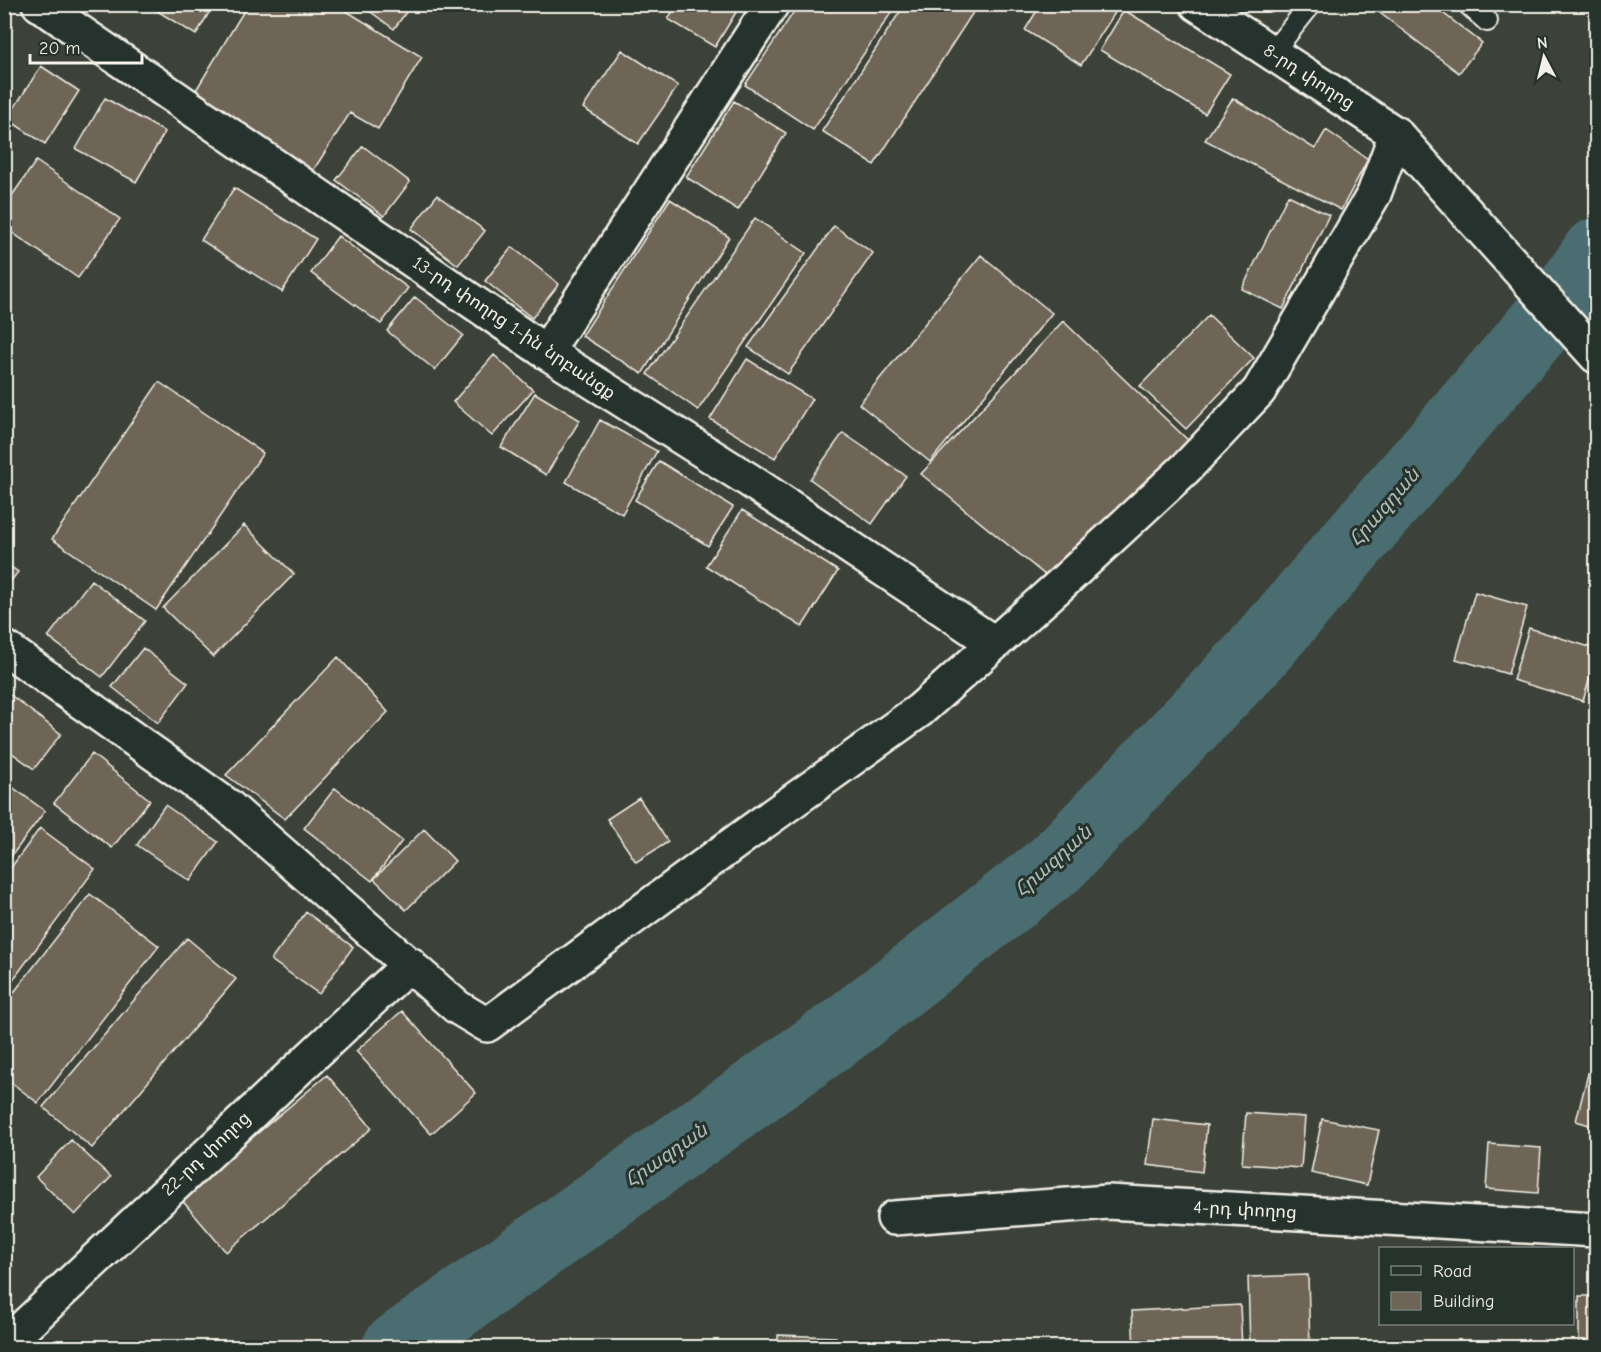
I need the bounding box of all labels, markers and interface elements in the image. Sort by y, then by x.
scale bar [30,27,142,65]
north arrow [1514,27,1574,87]
text: N [1536,34,1549,53]
text: 20 m [39,38,80,59]
street label: 8-րդ փողոց [1260,40,1358,114]
street label: 13-րդ փողոց 1-ին նրբանցք [409,252,619,404]
water label: Հրազդան [1344,463,1425,551]
water label: Հրազդան [1010,820,1097,902]
street label: 22-րդ փողոց [157,1108,255,1200]
water label: Հրազդան [620,1118,713,1192]
street label: 4-րդ փողոց [1193,1197,1297,1223]
legend [1379,1247,1574,1325]
text: Road [1433,1261,1472,1282]
text: Building [1433,1291,1495,1312]

